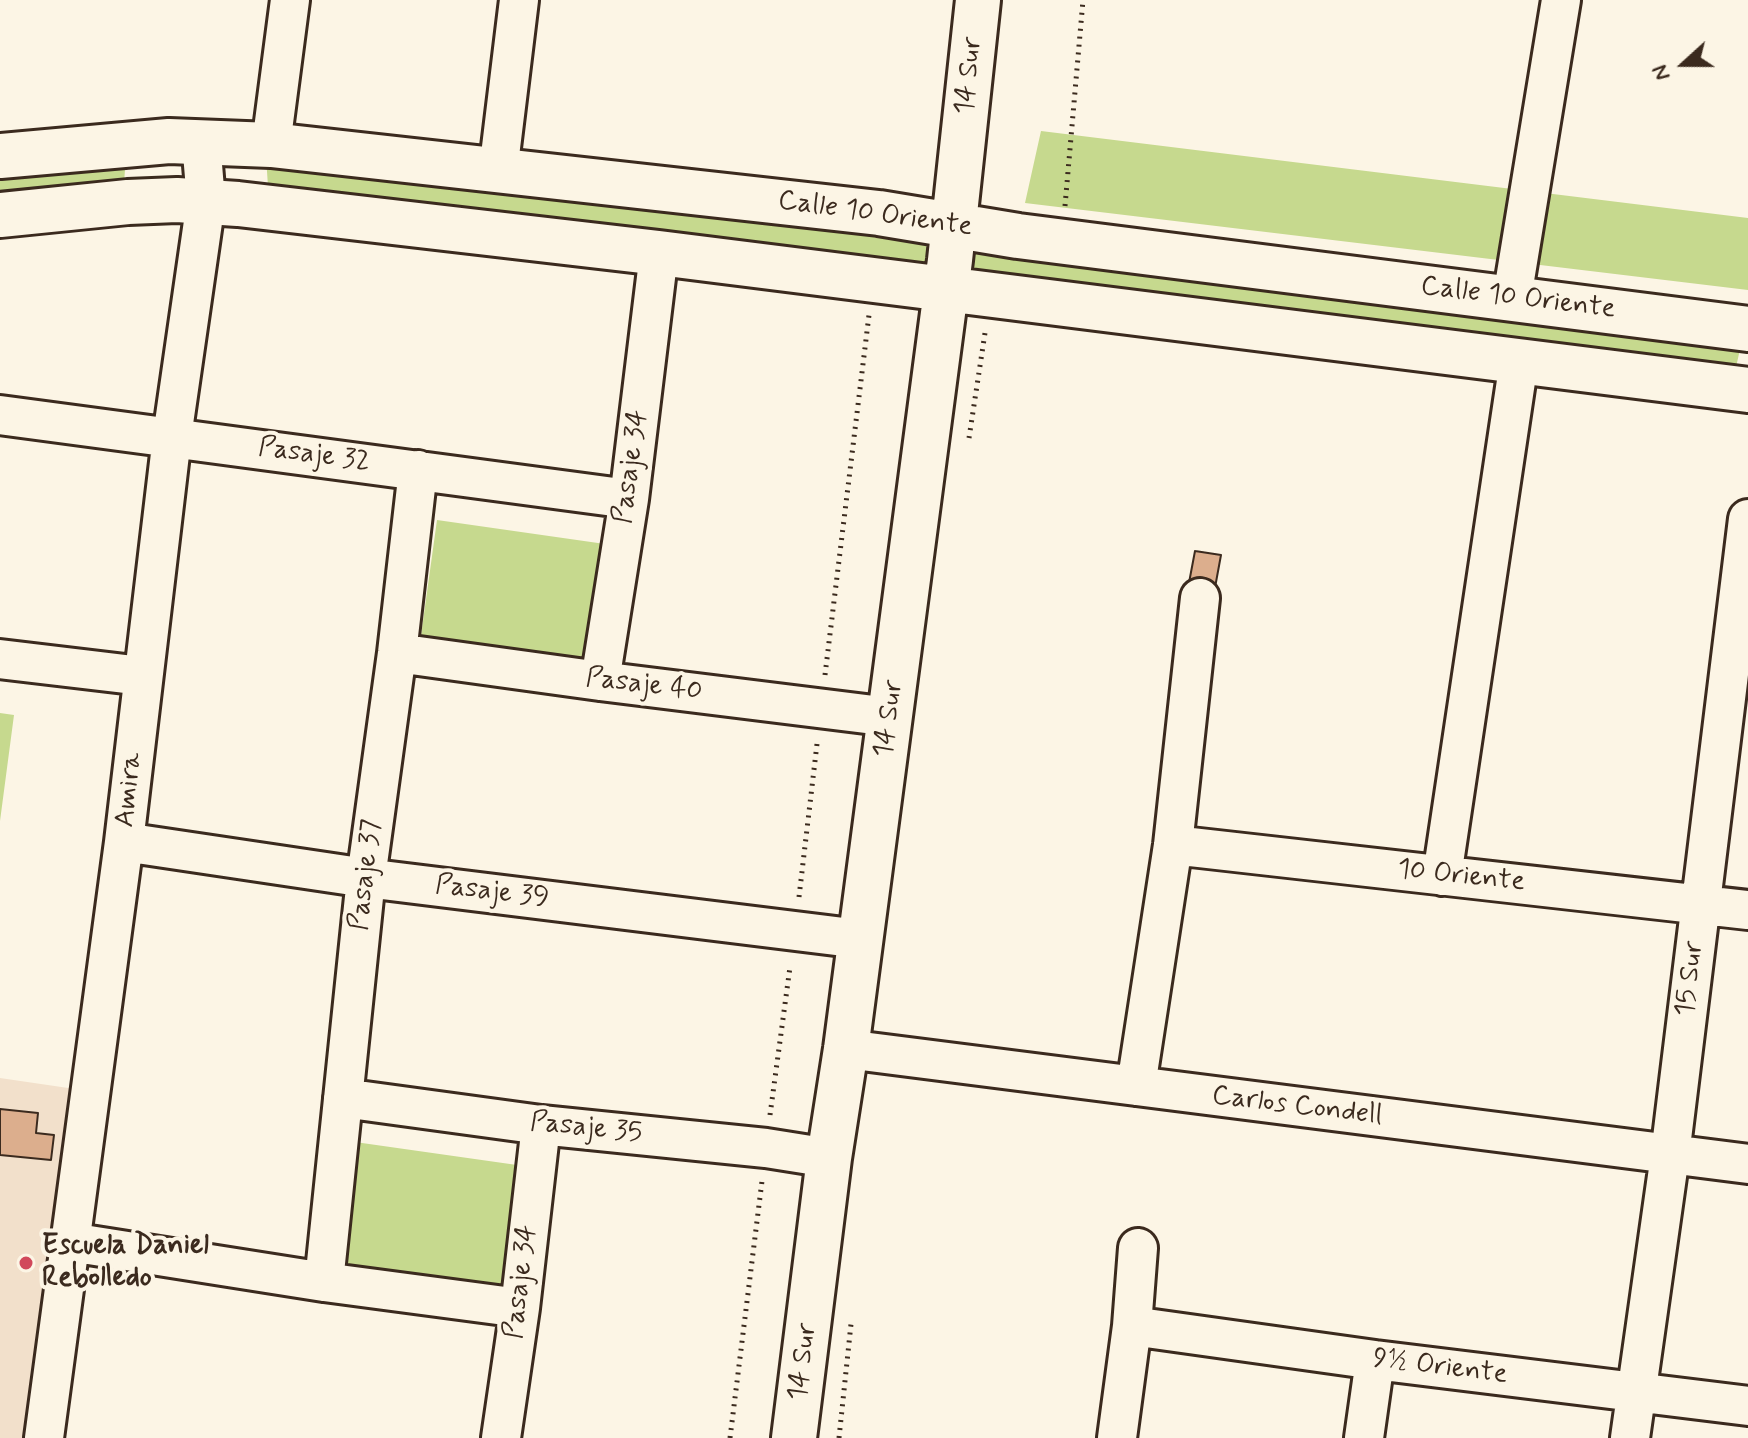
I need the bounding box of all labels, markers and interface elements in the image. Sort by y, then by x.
north arrow [1644,24,1724,104]
street label: 14 Sur [949,36,991,116]
text: N [1646,61,1677,84]
street label: Calle 10 Oriente [776,185,974,245]
street label: Calle 10 Oriente [1419,270,1617,328]
street label: Pasaje 34 [607,408,657,526]
street label: Pasaje 32 [256,432,372,480]
street label: Pasaje 40 [584,662,704,710]
street label: 14 Sur [868,678,912,760]
street label: Amira [109,751,151,829]
street label: Pasaje 37 [344,817,390,933]
street label: 10 Oriente [1396,854,1526,900]
street label: Pasaje 39 [433,869,551,917]
street label: 15 Sur [1670,939,1712,1019]
street label: Carlos Condell [1210,1080,1384,1134]
street label: Pasaje 35 [528,1106,644,1152]
street label: Pasaje 34 [498,1223,546,1341]
place label: Escuela Daniel Rebolledo [42,1230,209,1296]
marker: Escuela Daniel Rebolledo [17,1254,35,1272]
street label: 14 Sur [783,1321,825,1403]
street label: 9½ Oriente [1371,1343,1509,1393]

